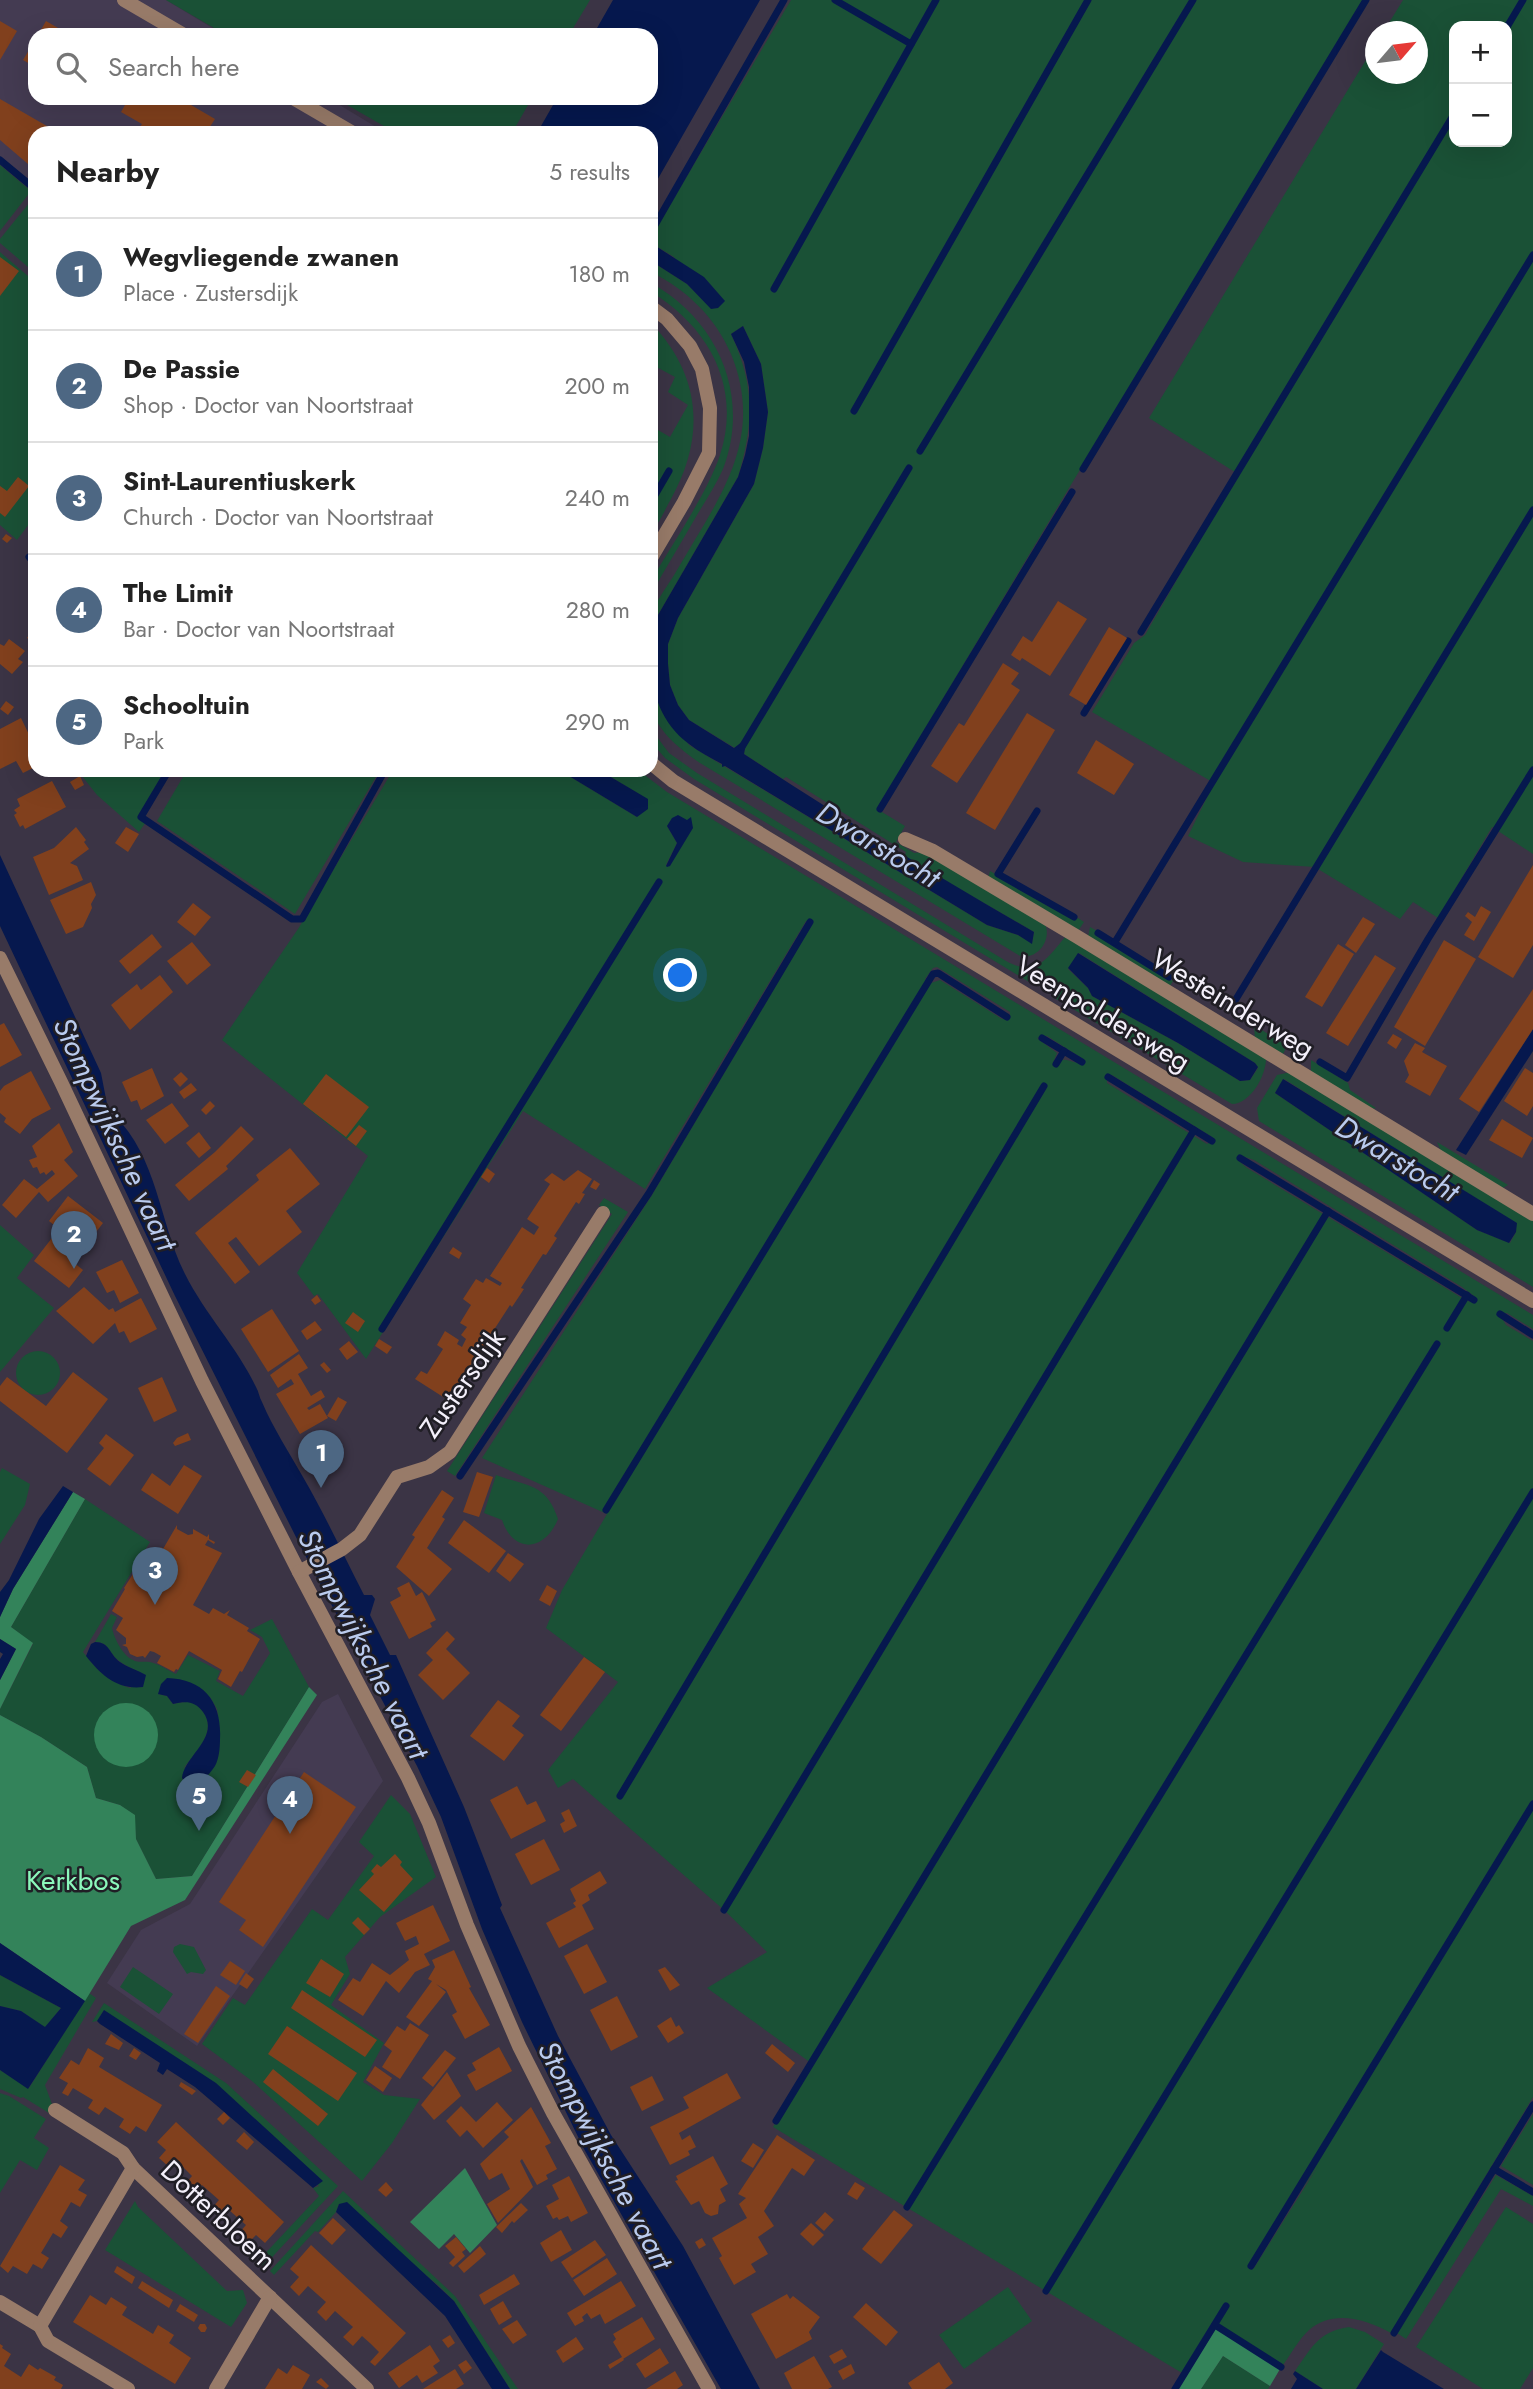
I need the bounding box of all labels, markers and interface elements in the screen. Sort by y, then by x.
north arrow [1365,21,1428,84]
map controls [1449,21,1512,147]
button: + [1449,21,1512,84]
search box [28,28,658,105]
icon: search [52,48,90,86]
text: Search here [108,48,240,86]
button: − [1449,84,1512,147]
text: Nearby [56,150,159,193]
text: 5 results [549,155,630,189]
text: Wegvliegende zwanen [123,238,399,276]
text: 1 [73,257,85,291]
text: 180 m [568,257,630,291]
text: Place · Zustersdijk [123,276,298,310]
text: De Passie [123,350,240,388]
text: 2 [71,369,87,403]
text: 200 m [564,369,630,403]
text: Shop · Doctor van Noortstraat [123,388,413,422]
text: Sint-Laurentiuskerk [123,462,356,500]
text: 3 [72,481,86,515]
text: 240 m [565,481,630,515]
text: Church · Doctor van Noortstraat [123,500,433,534]
text: The Limit [123,574,233,612]
text: 4 [71,593,87,627]
text: 280 m [566,593,630,627]
text: Bar · Doctor van Noortstraat [123,612,394,646]
text: Schooltuin [123,686,250,724]
text: 5 [72,705,86,739]
text: 290 m [565,705,630,739]
text: Park [123,724,164,758]
water label: Dwarstocht [808,791,950,899]
street label: Westeinderweg [1143,938,1322,1068]
street label: Veenpoldersweg [1007,945,1198,1082]
your location [663,958,697,992]
water label: Stompwijksche vaart [42,1010,189,1259]
water label: Dwarstocht [1327,1105,1469,1213]
pin: 2 [51,1211,97,1269]
street label: Zustersdijk [410,1320,515,1446]
pin: 1 [298,1430,344,1488]
water label: Stompwijksche vaart [287,1521,441,1768]
pin: 3 [132,1547,178,1605]
pin: 5 [176,1773,222,1831]
pin: 4 [267,1776,313,1834]
park label: Kerkbos [26,1860,120,1901]
water label: Stompwijksche vaart [527,2033,685,2278]
street label: Dotterbloem [151,2151,286,2280]

